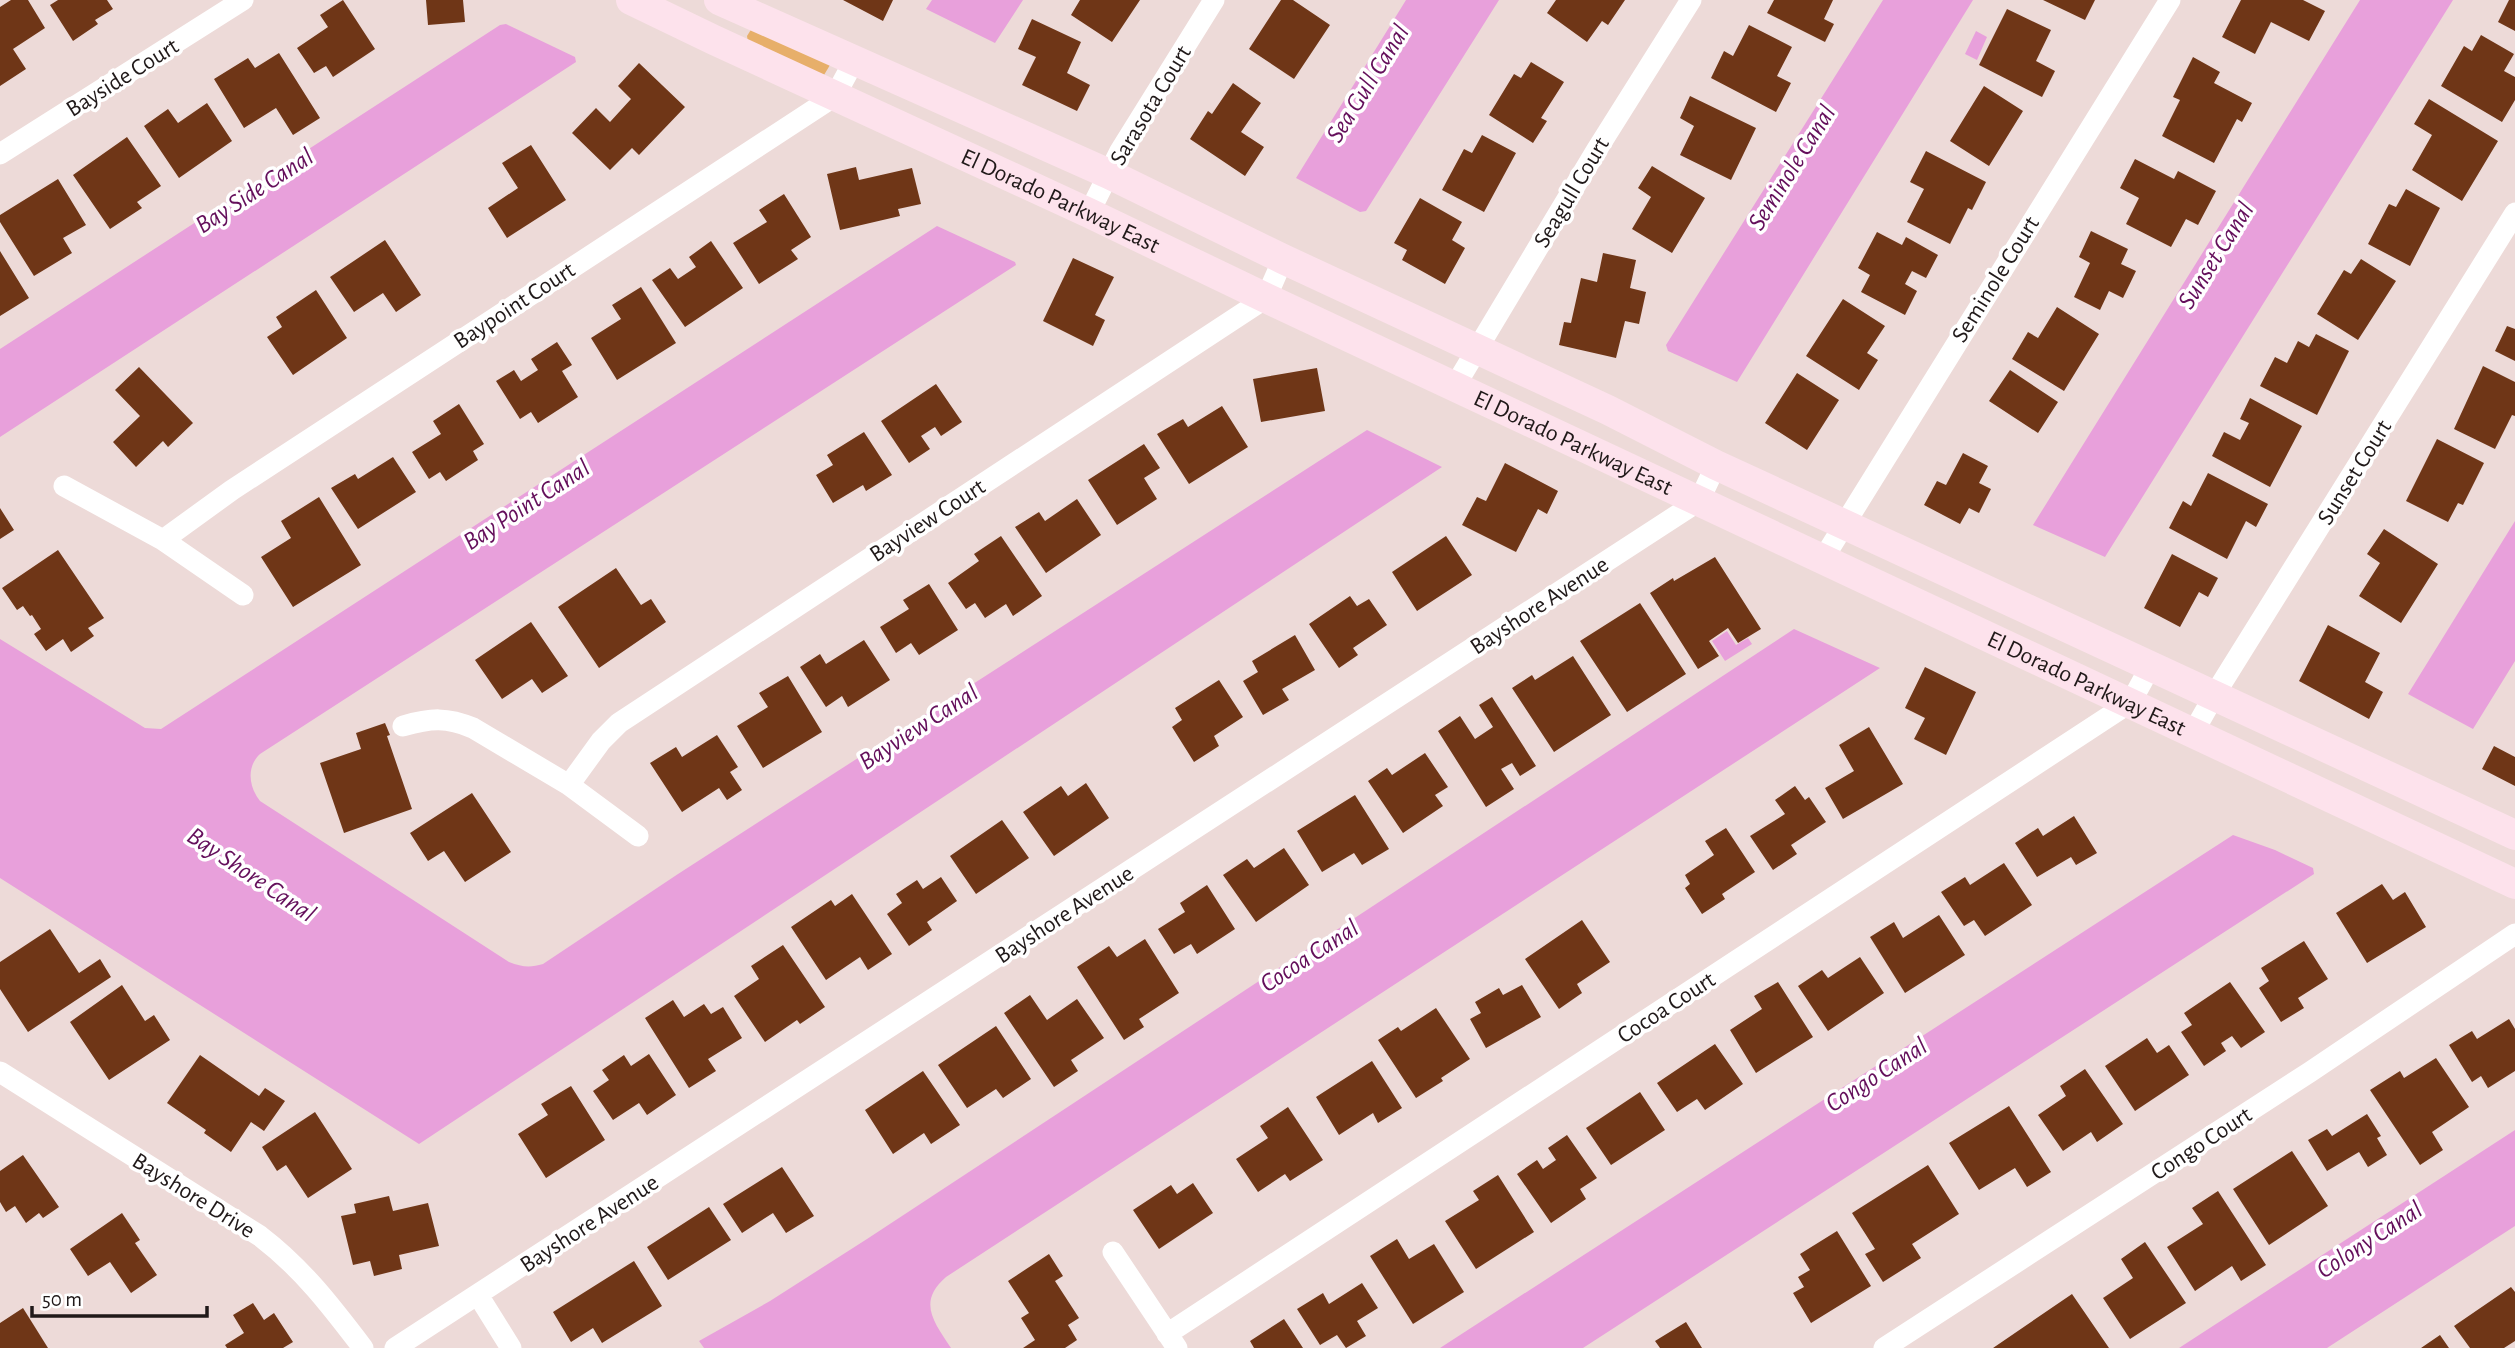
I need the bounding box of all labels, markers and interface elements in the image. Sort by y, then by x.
water label: Sea Gull Canal [1321,20,1414,147]
street label: Bayside Court [62,34,183,122]
street label: Sarasota Court [1106,41,1196,169]
water label: Seminole Canal [1743,100,1841,235]
street label: Seagull Court [1530,133,1614,252]
water label: Bay Side Canal [191,143,318,238]
street label: El Dorado Parkway East [957,145,1164,258]
water label: Sunset Canal [2173,198,2259,314]
street label: Seminole Court [1948,212,2044,347]
street label: Baypoint Court [450,258,580,354]
street label: El Dorado Parkway East [1470,386,1676,500]
street label: Sunset Court [2313,416,2397,529]
water label: Bay Point Canal [459,454,595,555]
street label: Bayview Court [866,475,990,567]
street label: Bayshore Avenue [1466,552,1613,659]
street label: El Dorado Parkway East [1983,627,2190,741]
water label: Bayview Canal [854,679,983,775]
water label: Bay Shore Canal [182,822,320,927]
street label: Bayshore Avenue [991,861,1138,968]
water label: Cocoa Canal [1256,915,1363,997]
street label: Cocoa Court [1613,967,1720,1048]
water label: Congo Canal [1821,1033,1932,1117]
street label: Congo Court [2147,1102,2256,1185]
street label: Bayshore Drive [128,1149,259,1243]
street label: Bayshore Avenue [516,1170,663,1277]
water label: Colony Canal [2312,1196,2427,1284]
scale bar [32,1274,206,1318]
text: 50 m [42,1289,82,1310]

